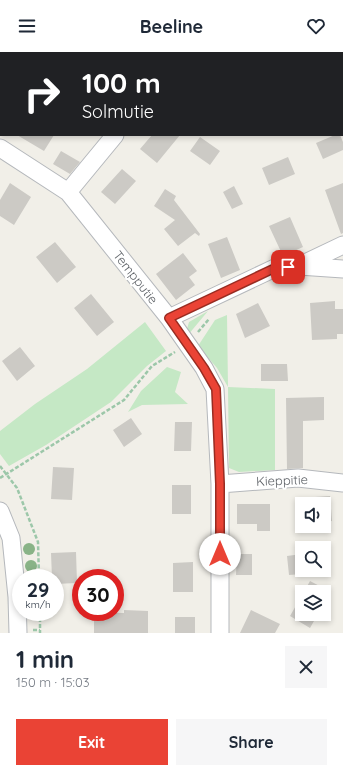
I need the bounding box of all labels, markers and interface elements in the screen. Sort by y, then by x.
icon: menu [16,15,38,37]
text: Beeline [140,15,203,38]
icon: heart [305,15,327,37]
text: 100 m [82,65,161,100]
icon: right [16,68,68,120]
text: Solmutie [82,100,154,123]
street label: Tempputie [110,247,162,307]
pin [271,250,305,284]
icon: arrive [277,256,299,278]
street label: Kieppitie [256,471,308,489]
map controls [295,497,331,621]
button: sound [295,497,331,533]
position arrow [199,533,241,575]
button: search [295,541,331,577]
speed limit sign: 30 [72,569,124,621]
text: 29 [27,577,49,602]
button: layers [295,585,331,621]
text: km/h [25,598,51,611]
text: 1 min [16,644,74,674]
button: close [285,646,327,688]
text: 150 m · 15:03 [16,674,90,690]
button: Exit [16,719,168,765]
button: Share [176,719,327,765]

